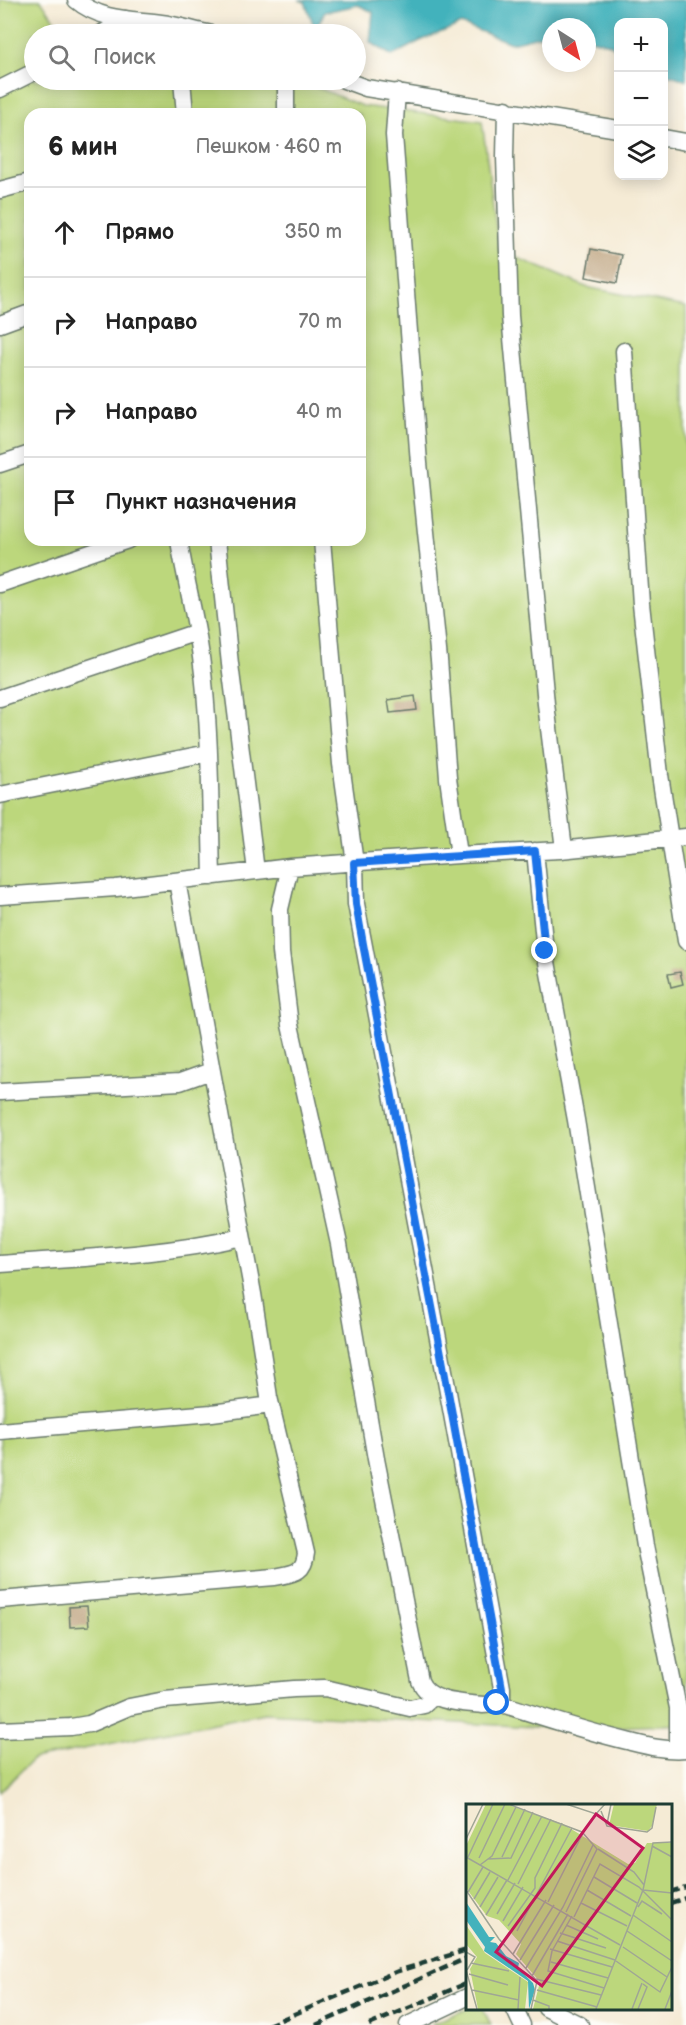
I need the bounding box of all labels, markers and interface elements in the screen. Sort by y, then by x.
north arrow [542,18,596,72]
map controls [614,18,668,180]
button: + [614,18,668,72]
search box [24,24,366,90]
icon: search [45,41,78,74]
text: Поиск [93,44,156,71]
button: − [614,72,668,126]
button: layers [614,126,668,180]
text: 6 мин [48,132,118,163]
text: Пешком · 460 m [195,135,342,159]
icon: ahead [48,216,81,249]
text: Прямо [105,219,174,246]
text: 350 m [285,220,342,244]
icon: right [48,306,81,339]
text: Направо [105,309,197,336]
text: 70 m [298,310,342,334]
icon: right [48,396,81,429]
text: Направо [105,399,197,426]
text: 40 m [296,400,342,424]
icon: arrive [48,486,81,519]
text: Пункт назначения [105,489,297,516]
route end [531,937,557,963]
route start [483,1689,509,1715]
inset map [466,1804,671,2010]

